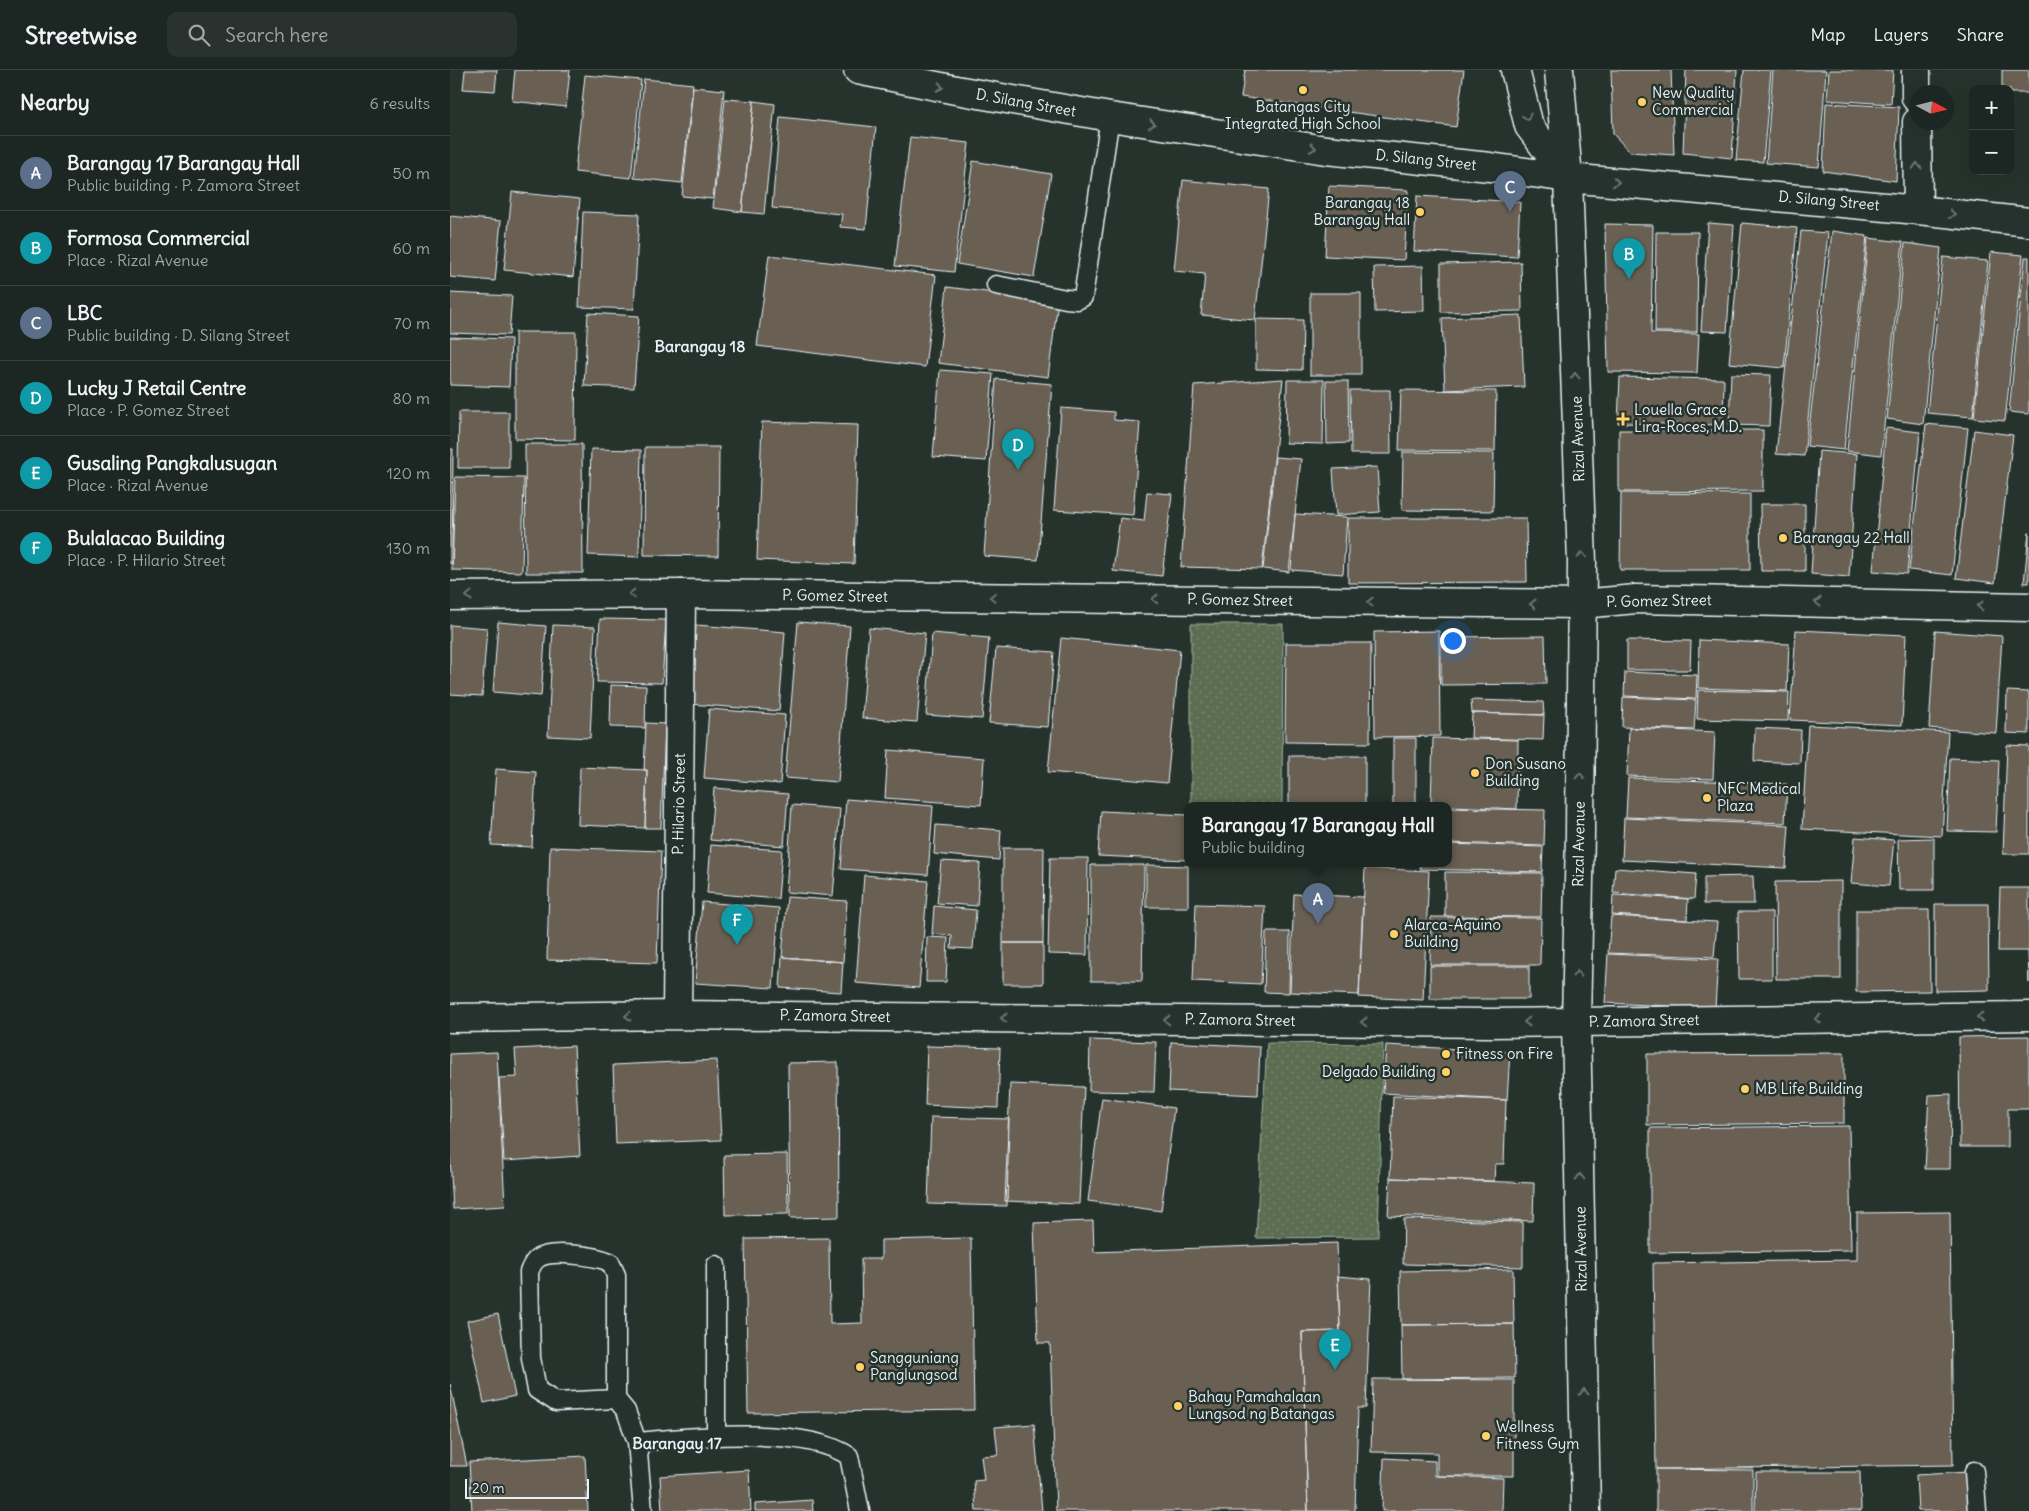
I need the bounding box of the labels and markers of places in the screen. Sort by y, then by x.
place label: New Quality Commercial [1652,83,1735,119]
marker: Batangas City Integrated High School [1297,84,1309,96]
marker: New Quality Commercial [1636,96,1648,108]
place label: Batangas City Integrated High School [1225,97,1381,133]
pin: C [1494,171,1526,212]
place label: Barangay 18 Barangay Hall [1313,193,1410,229]
marker: Barangay 18 Barangay Hall [1414,206,1426,218]
pin: B [1613,238,1645,279]
place label: Louella Grace Lira-Roces, M.D. [1634,400,1742,436]
marker: Louella Grace Lira-Roces, M.D. [1616,412,1630,426]
pin: D [1002,429,1034,470]
place label: Barangay 22 Hall [1793,528,1910,547]
marker: Barangay 22 Hall [1777,532,1789,544]
place label: Don Susano Building [1485,754,1566,790]
marker: Don Susano Building [1469,767,1481,779]
place label: NFC Medical Plaza [1717,779,1801,815]
marker: NFC Medical Plaza [1701,792,1713,804]
pin: A [1302,883,1334,924]
pin: F [721,904,753,945]
place label: Alarca-Aquino Building [1404,915,1501,951]
marker: Alarca-Aquino Building [1388,928,1400,940]
place label: Fitness on Fire [1456,1044,1553,1063]
marker: Fitness on Fire [1440,1048,1452,1060]
place label: Delgado Building [1322,1062,1436,1081]
marker: Delgado Building [1440,1066,1452,1078]
place label: MB Life Building [1755,1079,1863,1098]
marker: MB Life Building [1739,1083,1751,1095]
pin: E [1319,1329,1351,1370]
place label: Sangguniang Panglungsod [870,1348,959,1384]
marker: Sangguniang Panglungsod [854,1361,866,1373]
place label: Bahay Pamahalaan Lungsod ng Batangas [1188,1387,1335,1423]
marker: Bahay Pamahalaan Lungsod ng Batangas [1172,1400,1184,1412]
place label: Wellness Fitness Gym [1496,1417,1579,1453]
marker: Wellness Fitness Gym [1480,1430,1492,1442]

